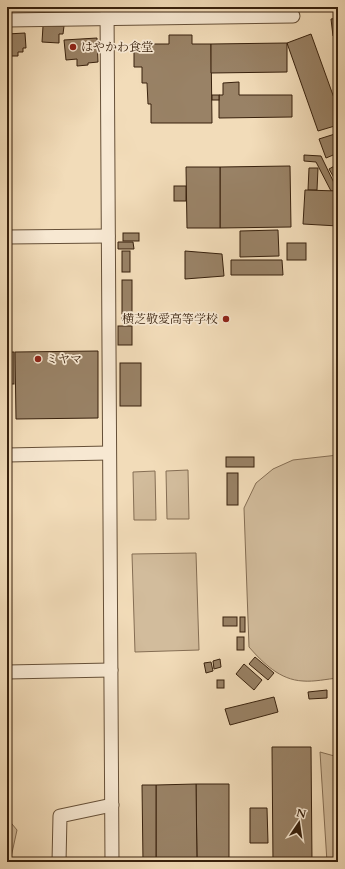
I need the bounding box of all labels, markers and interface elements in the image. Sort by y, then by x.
place label: はやかわ食堂 [81,39,153,55]
marker: はやかわ食堂 [68,42,78,52]
place label: 横芝敬愛高等学校 [122,311,218,327]
marker: 横芝敬愛高等学校 [221,314,231,324]
place label: ミヤマ [46,351,82,367]
marker: ミヤマ [33,354,43,364]
north arrow [279,803,319,843]
text: N [295,805,308,822]

